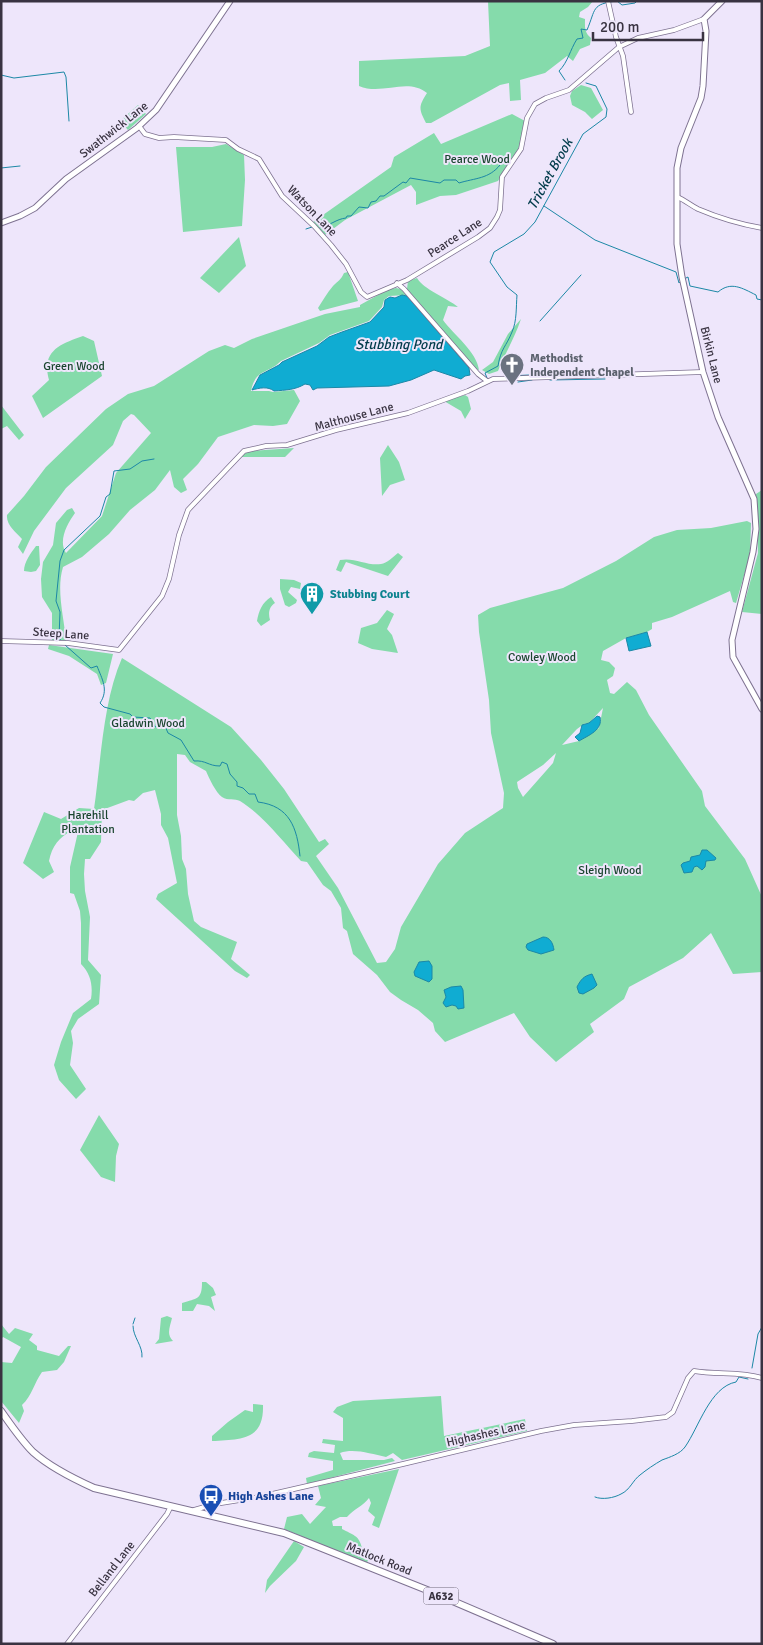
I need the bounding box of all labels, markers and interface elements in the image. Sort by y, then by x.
scale bar [593,10,703,42]
text: 200 m [600,18,640,36]
street label: Swathwick Lane [77,99,151,161]
water label: Tricket Brook [524,134,577,212]
park label: Pearce Wood [444,152,510,167]
street label: Watson Lane [284,182,340,240]
street label: Pearce Lane [425,215,485,261]
street label: Birkin Lane [697,325,725,385]
water label: Stubbing Pond [356,336,444,353]
place label: Methodist Independent Chapel [530,351,634,380]
church icon: Methodist Independent Chapel [499,352,525,386]
park label: Green Wood [43,359,105,374]
street label: Malthouse Lane [313,399,395,435]
building icon: Stubbing Court [299,581,325,615]
place label: Stubbing Court [330,587,410,602]
street label: Steep Lane [32,625,90,643]
park label: Cowley Wood [508,650,576,665]
park label: Gladwin Wood [111,716,185,731]
park label: Harehill Plantation [61,808,115,837]
park label: Sleigh Wood [578,863,642,878]
street label: Highashes Lane [445,1418,527,1450]
bus stop icon: High Ashes Lane [198,1483,224,1517]
place label: High Ashes Lane [228,1489,314,1504]
street label: Belland Lane [86,1538,138,1600]
street label: Matlock Road [344,1539,414,1579]
road number: A632 [424,1588,458,1604]

